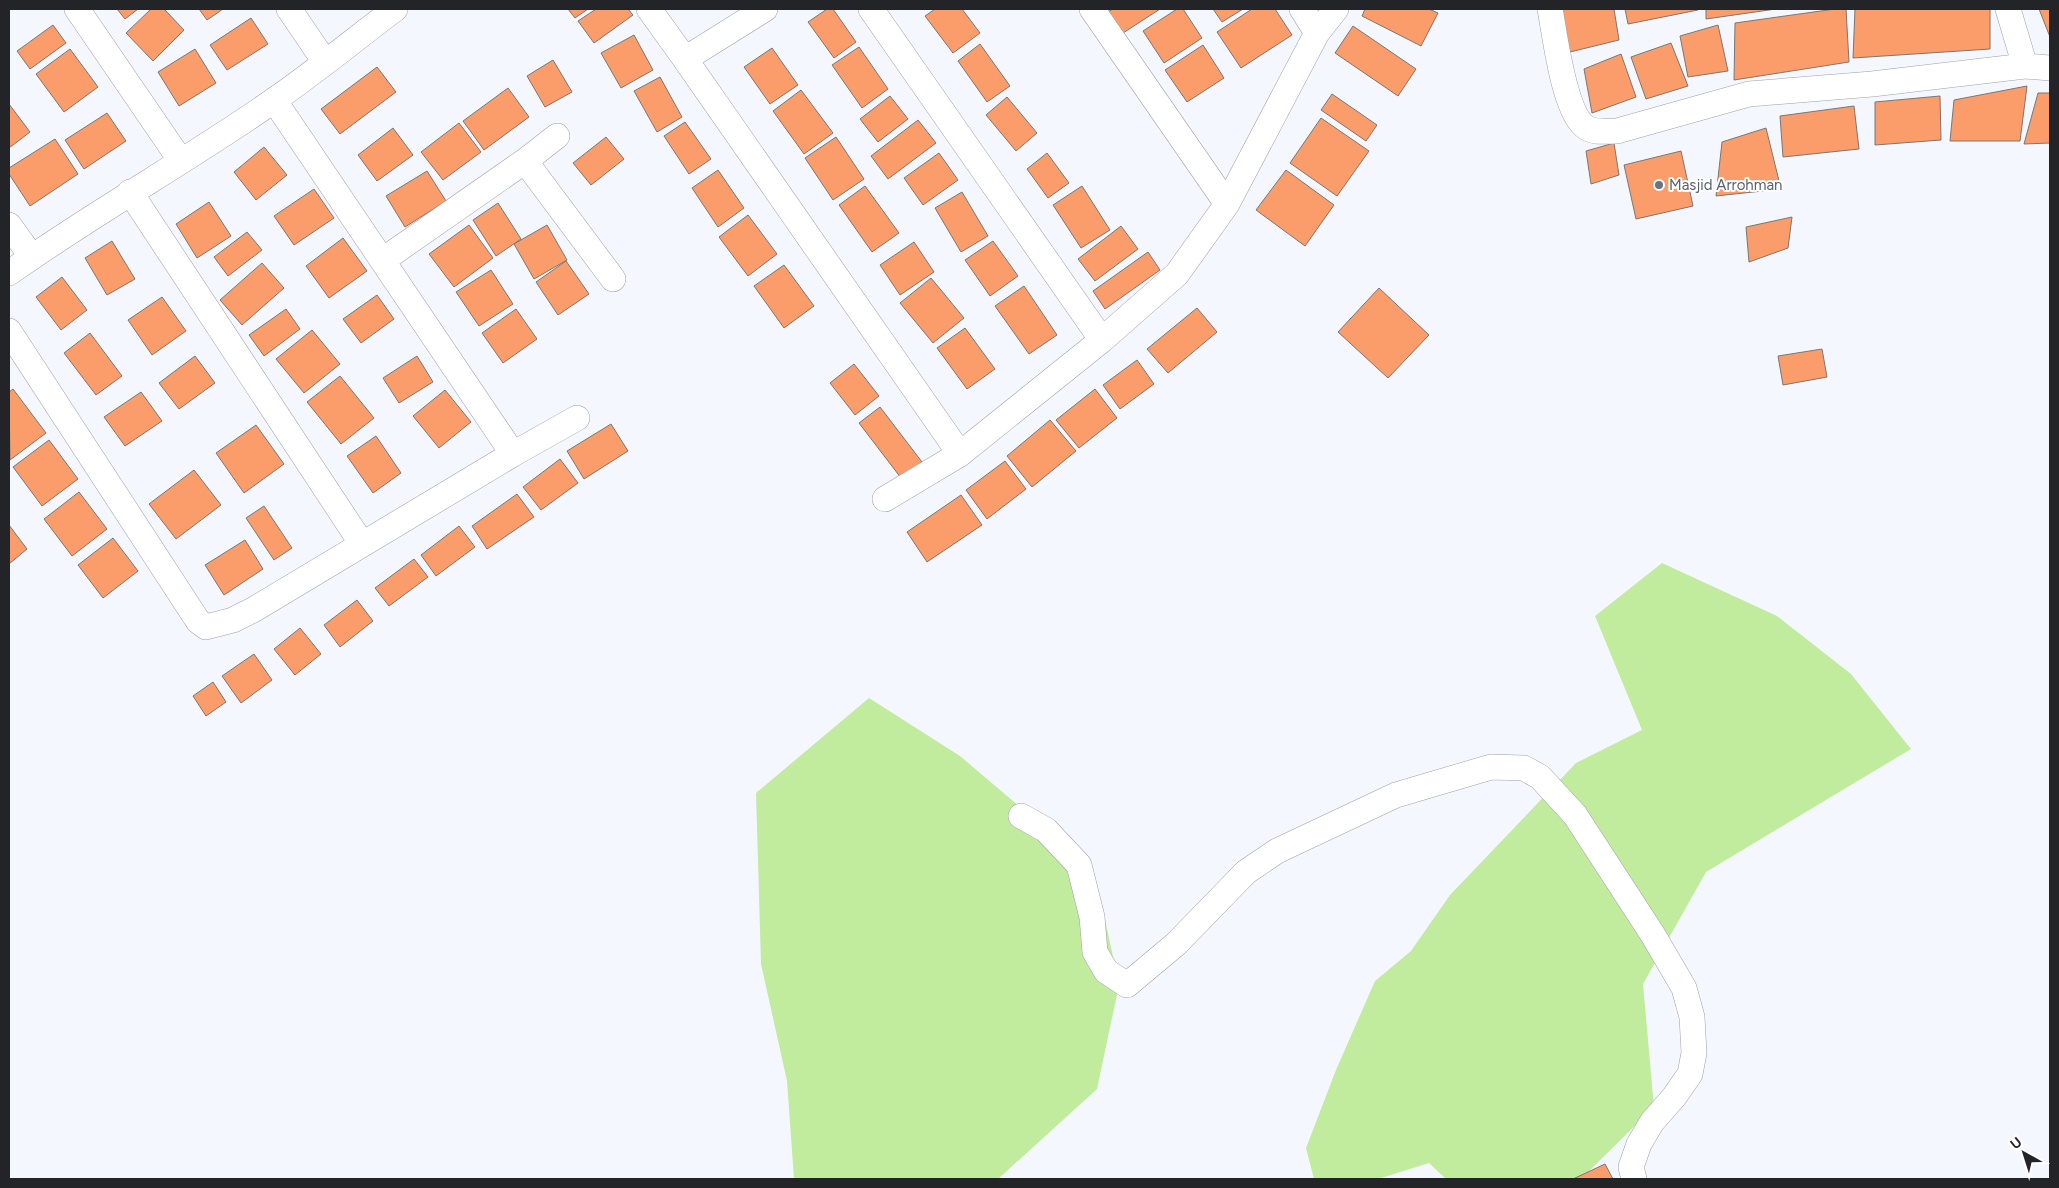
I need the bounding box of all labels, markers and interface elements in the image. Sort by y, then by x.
place label: Masjid Arrohman [1669,176,1783,194]
marker: Masjid Arrohman [1653,179,1665,191]
north arrow [1999,1128,2049,1178]
text: U [2007,1134,2025,1153]

